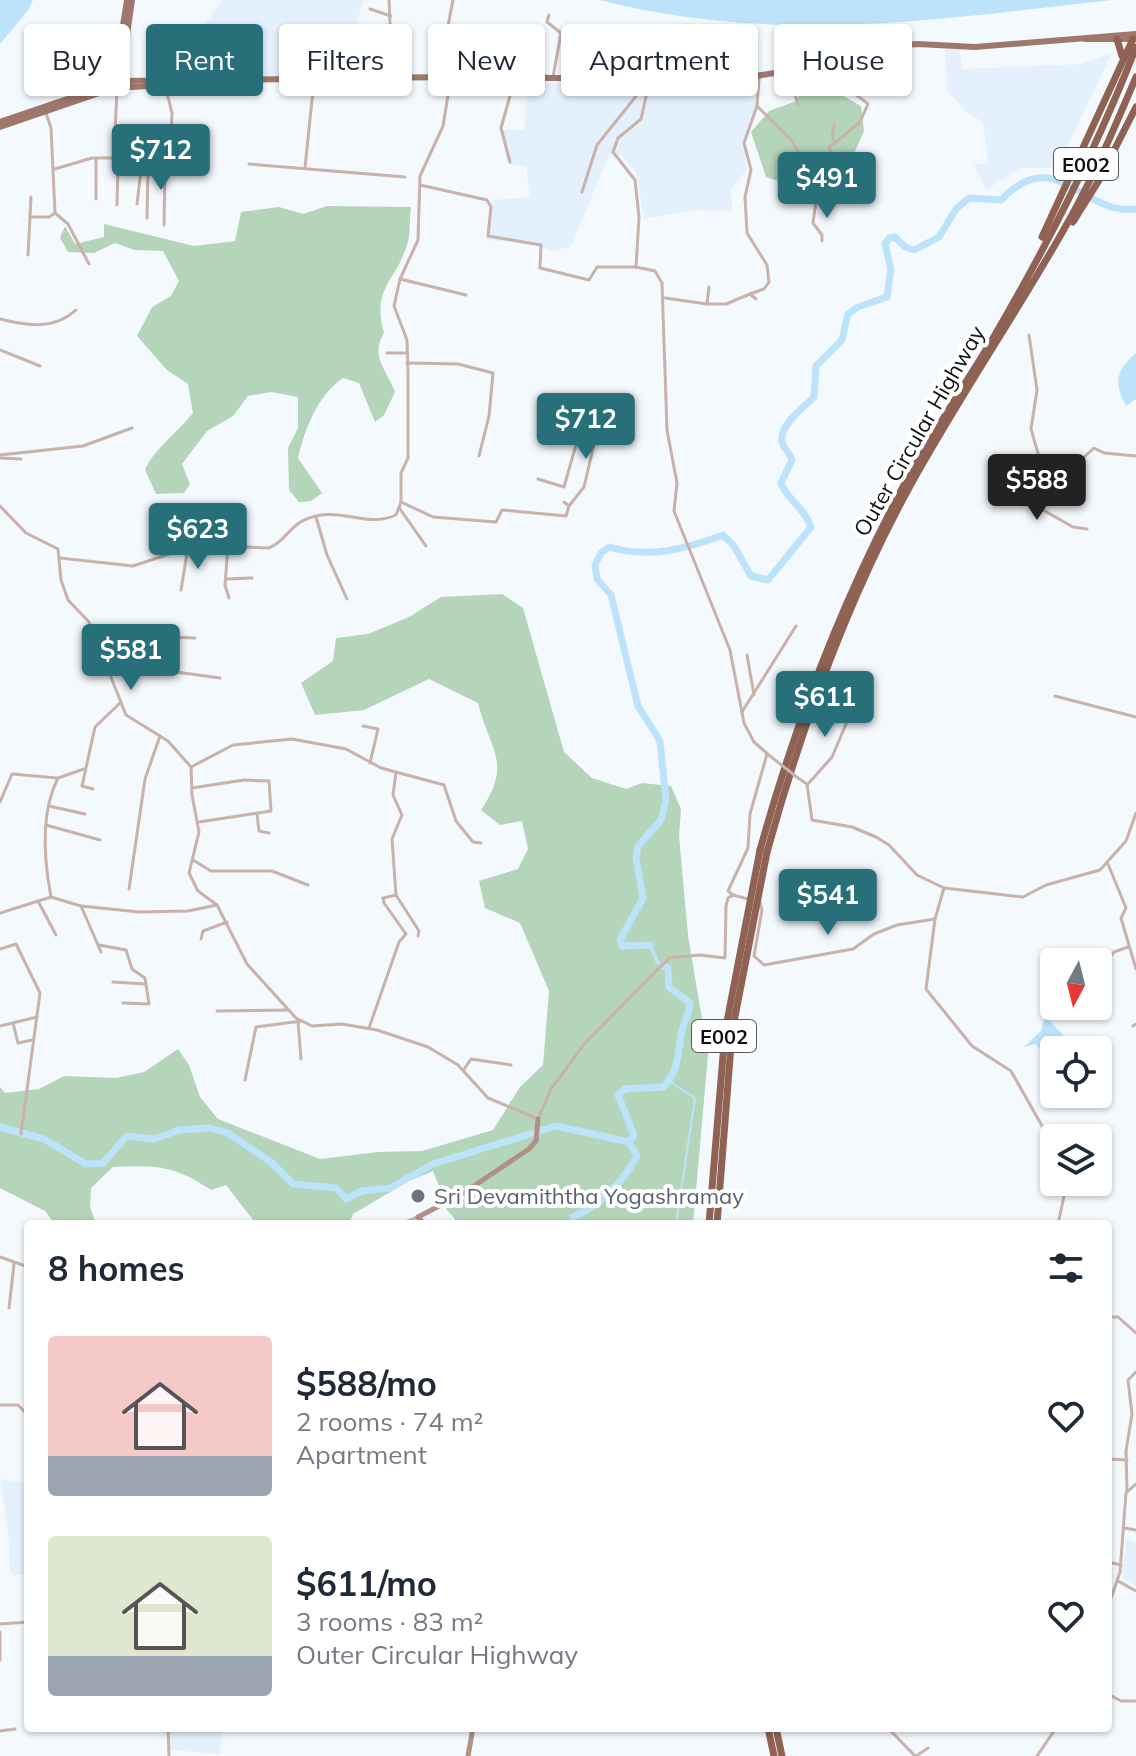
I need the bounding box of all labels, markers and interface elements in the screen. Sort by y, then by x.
chip: Buy [24,24,130,96]
chip: Rent [146,24,263,96]
chip: Filters [279,24,412,96]
chip: New [428,24,545,96]
chip: Apartment [561,24,758,96]
chip: House [774,24,912,96]
pin: $712 [114,124,208,192]
text: $712 [130,133,192,166]
road number: E002 [1054,148,1118,180]
pin: $491 [780,152,874,220]
text: $491 [796,161,858,194]
street label: Outer Circular Highway [847,320,991,541]
pin: $712 [539,393,633,461]
text: $712 [555,402,617,435]
pin: $588 [990,454,1084,522]
text: $588 [1006,463,1068,496]
pin: $623 [151,503,245,571]
text: $623 [167,512,229,545]
pin: $581 [84,624,178,692]
text: $581 [100,633,162,666]
pin: $611 [778,671,872,739]
text: $611 [794,680,856,713]
pin: $541 [781,869,875,937]
text: $541 [797,878,859,911]
north arrow [1040,948,1112,1020]
map controls [1040,948,1112,1196]
road number: E002 [692,1020,756,1052]
button: locate [1040,1036,1112,1108]
button: layers [1040,1124,1112,1196]
place label: Sri Devamiththa Yogashramay [434,1182,744,1210]
marker: Sri Devamiththa Yogashramay [409,1187,427,1205]
icon: filters [1044,1246,1088,1290]
text: 8 homes [48,1247,185,1290]
text: $588/mo [296,1362,437,1405]
icon: home [112,1368,208,1464]
icon: heart [1044,1394,1088,1438]
text: 2 rooms · 74 m² [296,1405,483,1438]
text: Apartment [296,1438,427,1471]
text: $611/mo [296,1562,437,1605]
icon: home [112,1568,208,1664]
icon: heart [1044,1594,1088,1638]
text: 3 rooms · 83 m² [296,1605,483,1638]
text: Outer Circular Highway [296,1638,578,1671]

